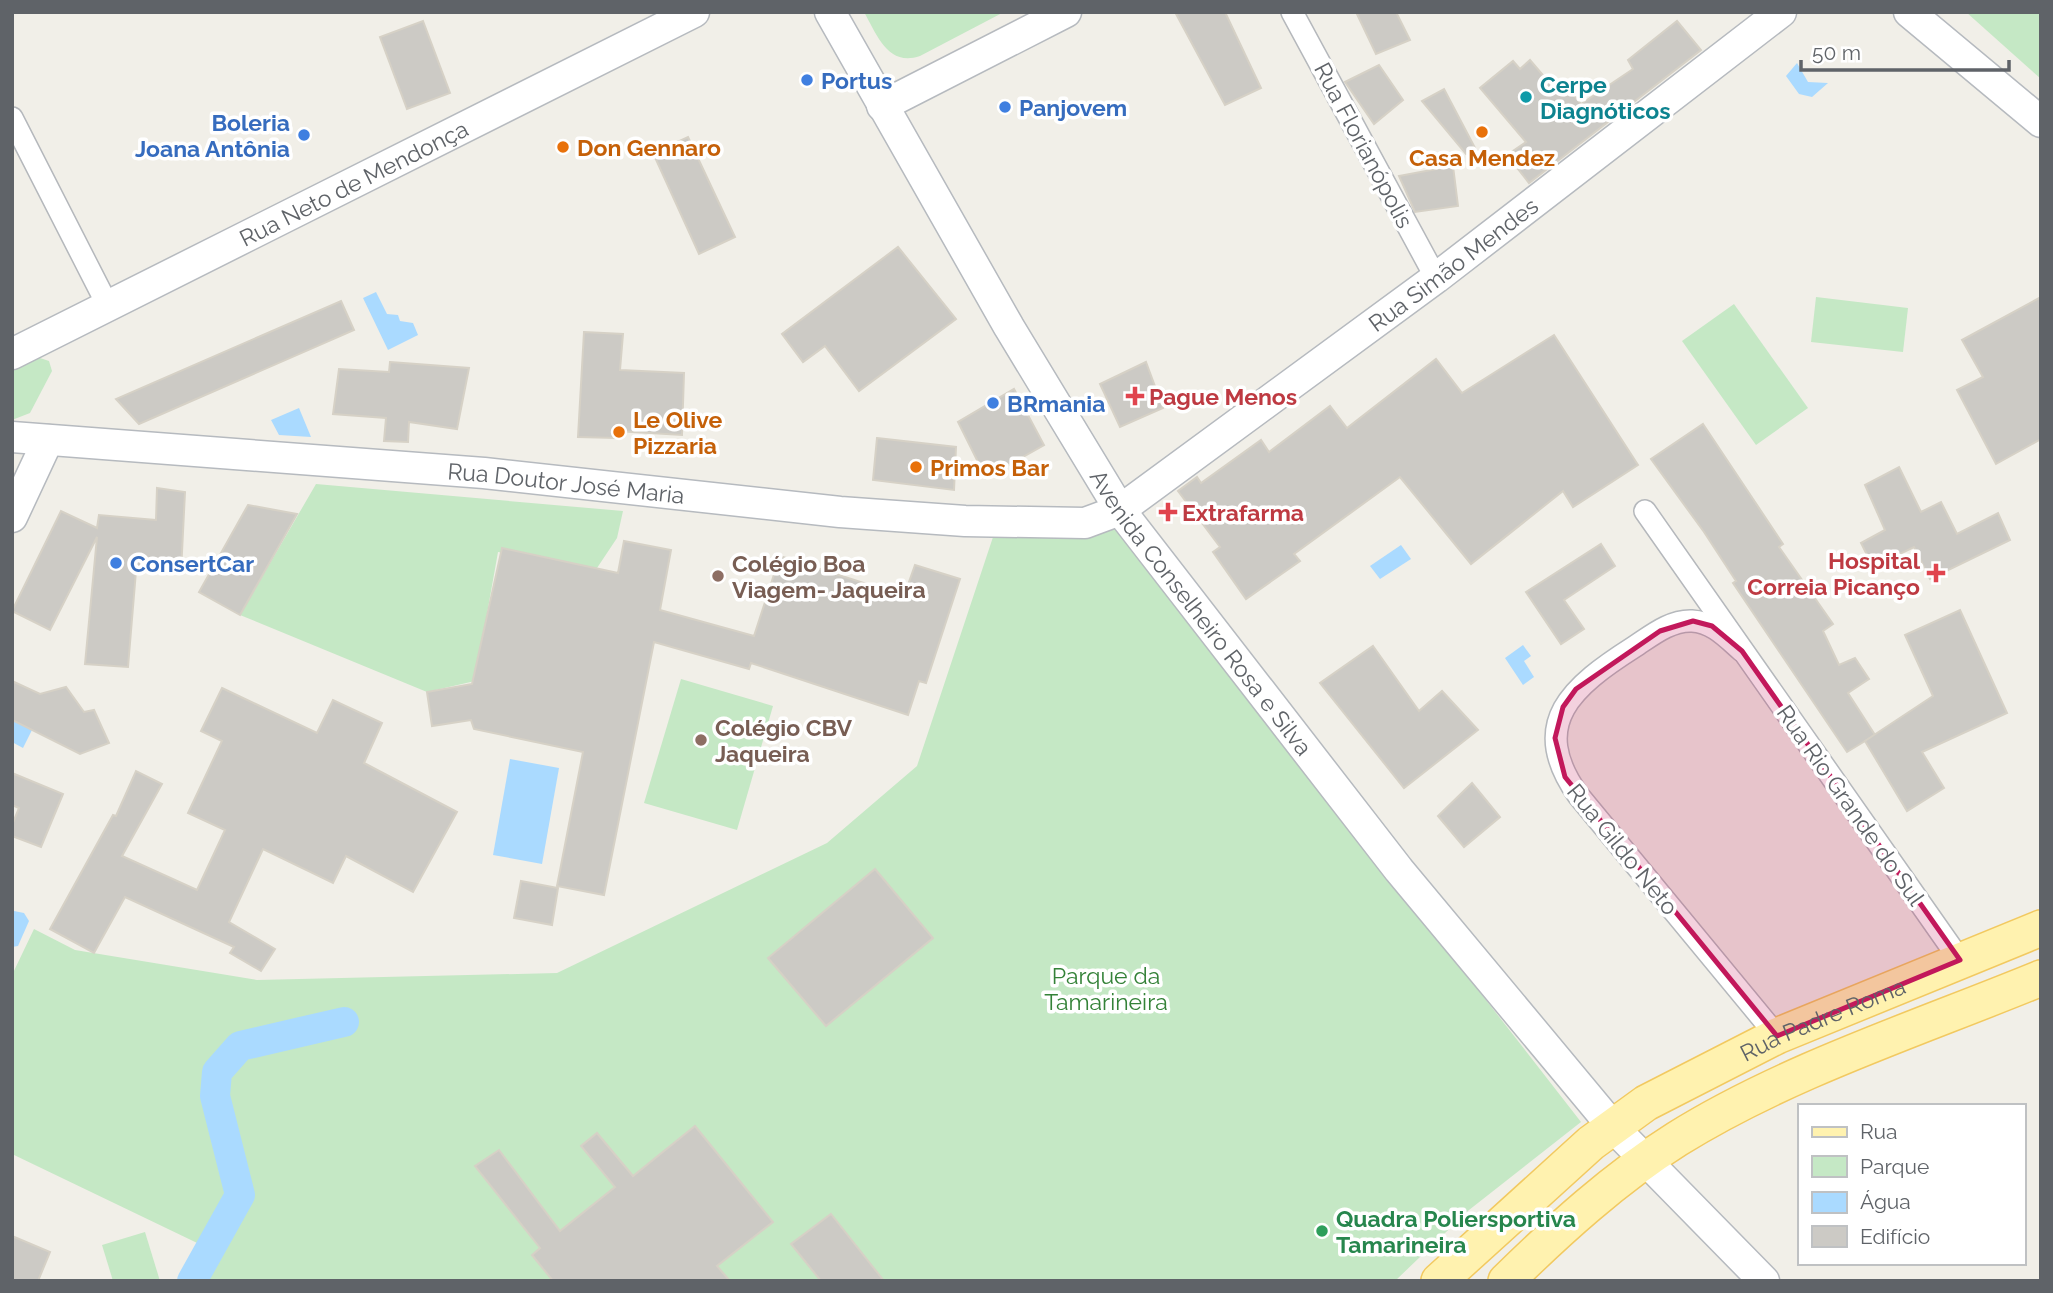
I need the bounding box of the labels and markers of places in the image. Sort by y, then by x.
place label: Portus [821,67,892,94]
place label: Cerpe Diagnóticos [1540,71,1671,124]
marker: Portus [799,72,815,88]
marker: Cerpe Diagnóticos [1518,89,1534,105]
place label: Panjovem [1019,94,1127,121]
marker: Panjovem [997,99,1013,115]
place label: Boleria Joana Antônia [135,109,290,162]
marker: Casa Mendez [1474,124,1490,140]
marker: Boleria Joana Antônia [296,127,312,143]
place label: Don Gennaro [577,134,721,161]
marker: Don Gennaro [555,139,571,155]
place label: Casa Mendez [1409,144,1555,171]
place label: Pague Menos [1149,383,1297,410]
marker: Pague Menos [1127,388,1143,404]
place label: BRmania [1007,390,1105,417]
marker: BRmania [985,395,1001,411]
place label: Le Olive Pizzaria [633,406,722,459]
marker: Le Olive Pizzaria [611,424,627,440]
place label: Primos Bar [930,454,1049,481]
marker: Primos Bar [908,459,924,475]
place label: Extrafarma [1182,499,1304,526]
marker: Extrafarma [1160,504,1176,520]
place label: Hospital Correia Picanço [1747,547,1921,600]
place label: ConsertCar [130,550,254,577]
place label: Colégio Boa Viagem- Jaqueira [732,550,926,603]
marker: ConsertCar [108,555,124,571]
marker: Hospital Correia Picanço [1926,563,1946,583]
marker: Colégio Boa Viagem- Jaqueira [710,568,726,584]
place label: Colégio CBV Jaqueira [715,714,853,767]
marker: Colégio CBV Jaqueira [693,732,709,748]
place label: Quadra Poliersportiva Tamarineira [1336,1205,1576,1258]
marker: Quadra Poliersportiva Tamarineira [1314,1223,1330,1239]

